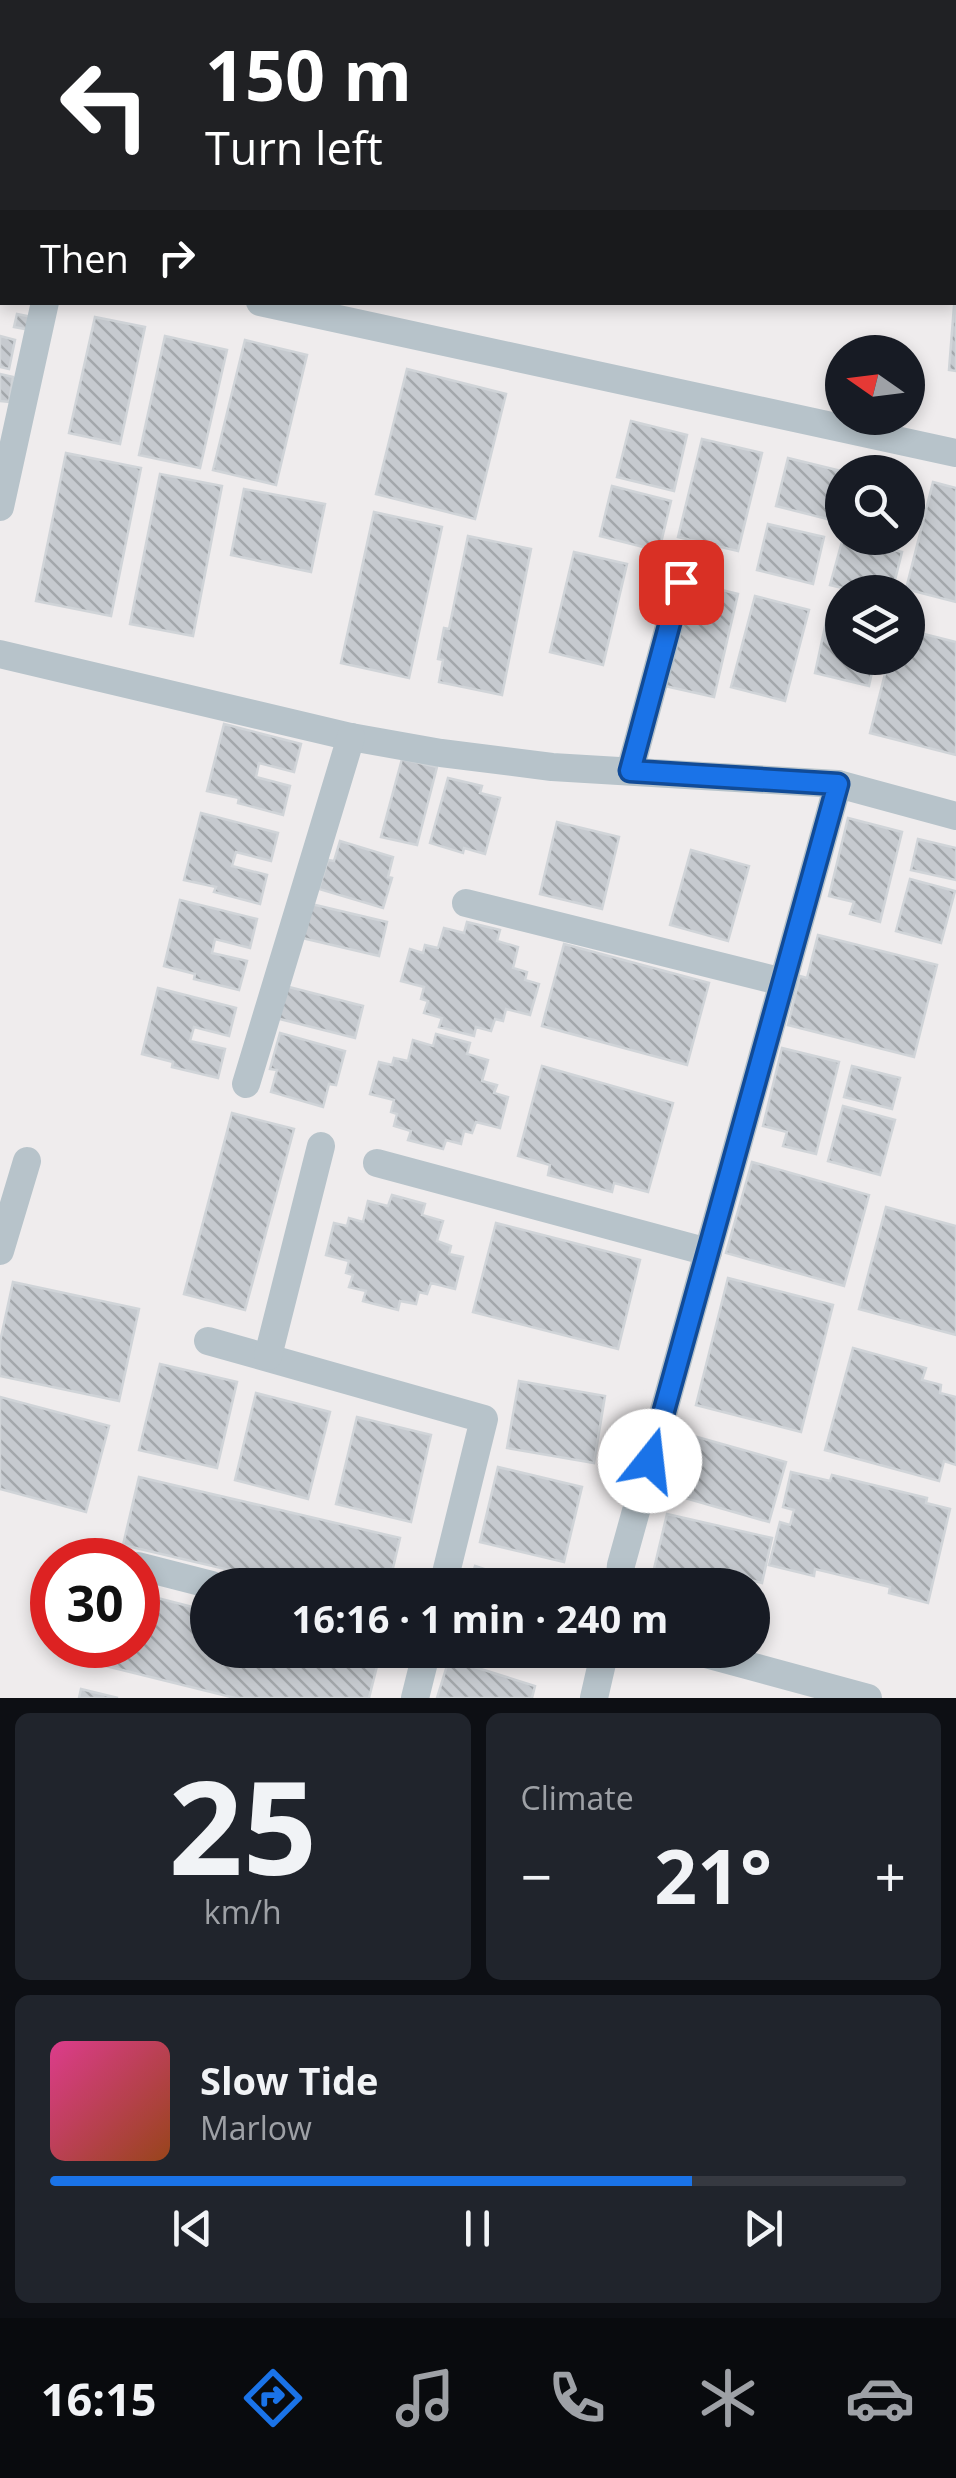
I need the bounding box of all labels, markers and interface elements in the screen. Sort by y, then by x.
text: 150 m [205,26,412,122]
icon: left [40,40,170,170]
text: Turn left [205,117,383,178]
icon: right [149,230,204,285]
text: Then [40,232,129,284]
north arrow [825,335,925,435]
map controls [825,335,925,675]
button: search [825,455,925,555]
pin [639,540,724,625]
icon: arrive [654,555,709,610]
button: layers [825,575,925,675]
position arrow [598,1409,702,1513]
speed limit sign: 30 [30,1538,160,1668]
text: 16:16 · 1 min · 240 m [292,1592,668,1644]
text: 25 [168,1736,317,1913]
text: Climate [521,1776,634,1819]
text: 21° [654,1824,772,1926]
text: − [521,1838,552,1913]
text: + [875,1838,906,1913]
text: km/h [204,1890,282,1933]
text: Slow Tide [200,2054,379,2106]
text: Marlow [200,2106,312,2149]
icon: previous [165,2201,220,2256]
icon: pause [450,2201,505,2256]
icon: next [736,2201,791,2256]
icon: directions [238,2363,308,2433]
icon: music [390,2363,460,2433]
icon: phone [542,2363,612,2433]
icon: climate [693,2363,763,2433]
icon: car [845,2363,915,2433]
text: 16:15 [41,2368,157,2429]

